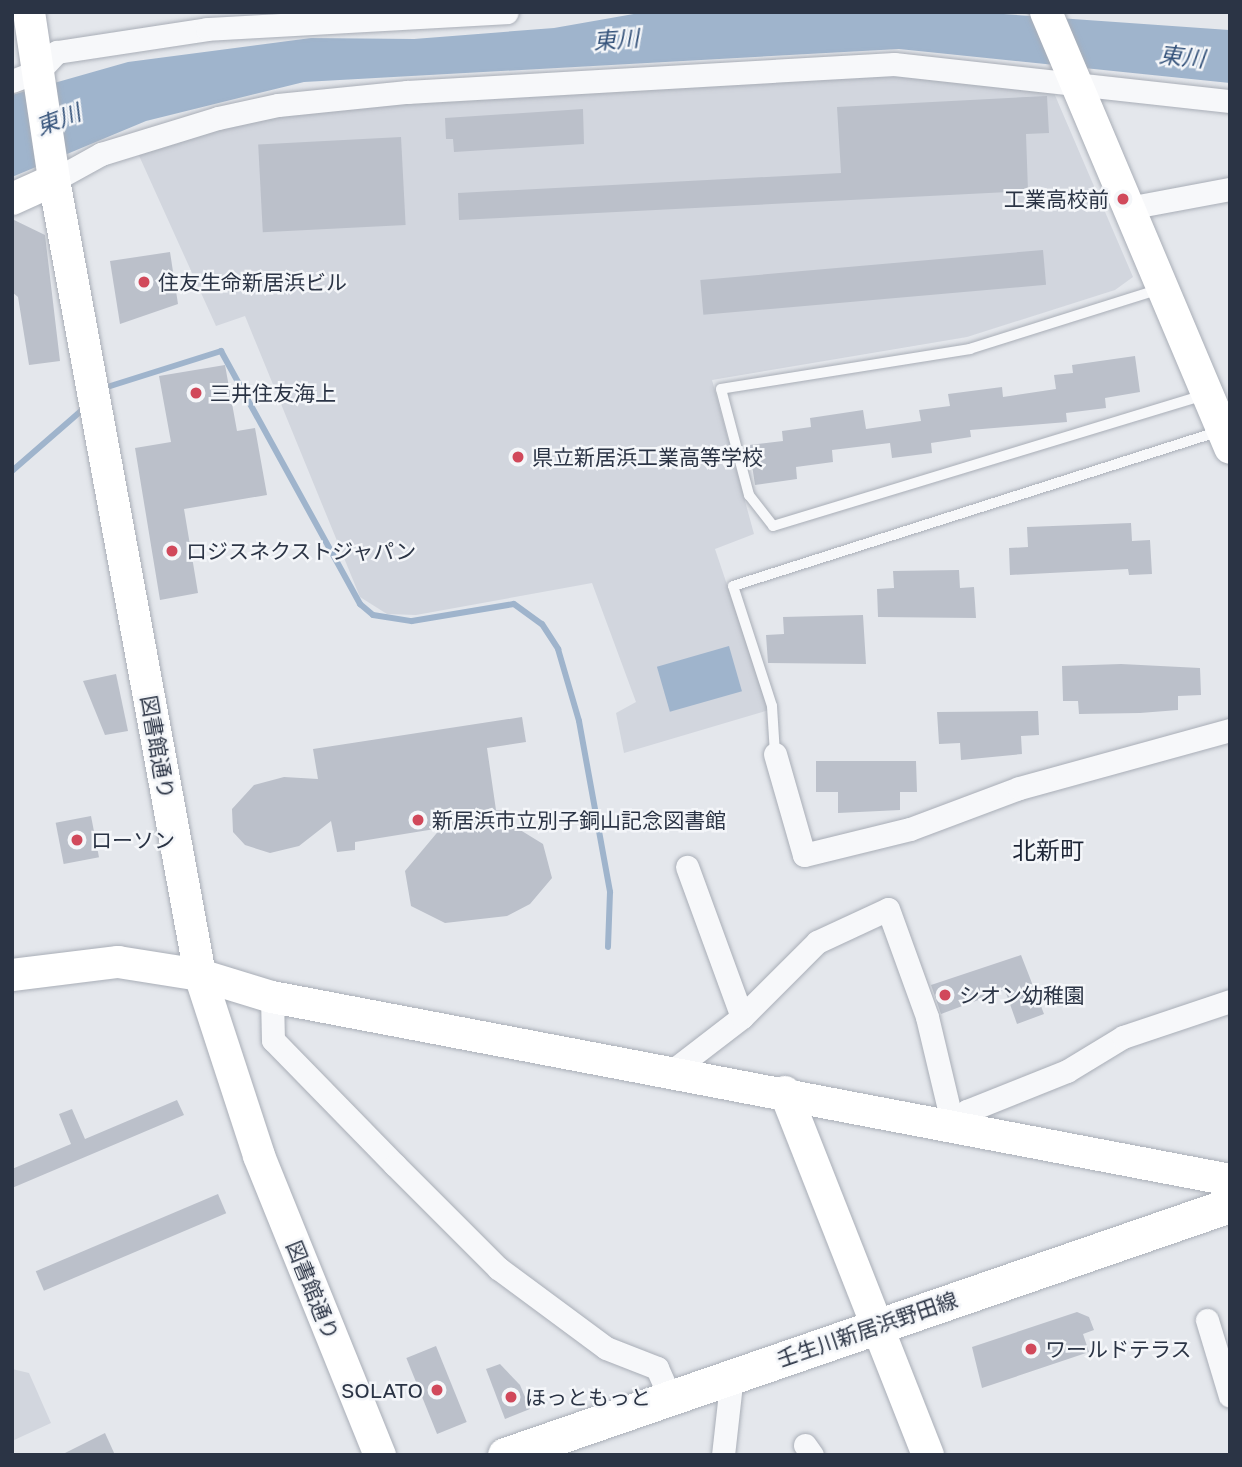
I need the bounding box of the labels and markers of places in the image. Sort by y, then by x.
place label: 工業高校前 [1004,186,1109,212]
marker: 工業高校前 [1115,191,1131,207]
place label: 住友生命新居浜ビル [158,269,347,295]
marker: 住友生命新居浜ビル [136,274,152,290]
place label: 三井住友海上 [210,380,336,406]
marker: 三井住友海上 [188,385,204,401]
place label: 県立新居浜工業高等学校 [532,444,763,470]
marker: 県立新居浜工業高等学校 [510,449,526,465]
place label: ロジスネクストジャパン [186,538,417,564]
marker: ロジスネクストジャパン [164,543,180,559]
place label: 新居浜市立別子銅山記念図書館 [432,807,726,833]
marker: 新居浜市立別子銅山記念図書館 [410,812,426,828]
place label: ローソン [91,827,175,853]
marker: ローソン [69,832,85,848]
place label: シオン幼稚園 [959,982,1085,1008]
marker: シオン幼稚園 [937,987,953,1003]
place label: ワールドテラス [1045,1336,1192,1362]
marker: ワールドテラス [1023,1341,1039,1357]
place label: SOLATO [341,1377,423,1403]
marker: SOLATO [429,1382,445,1398]
place label: ほっともっと [525,1384,651,1410]
marker: ほっともっと [503,1389,519,1405]

